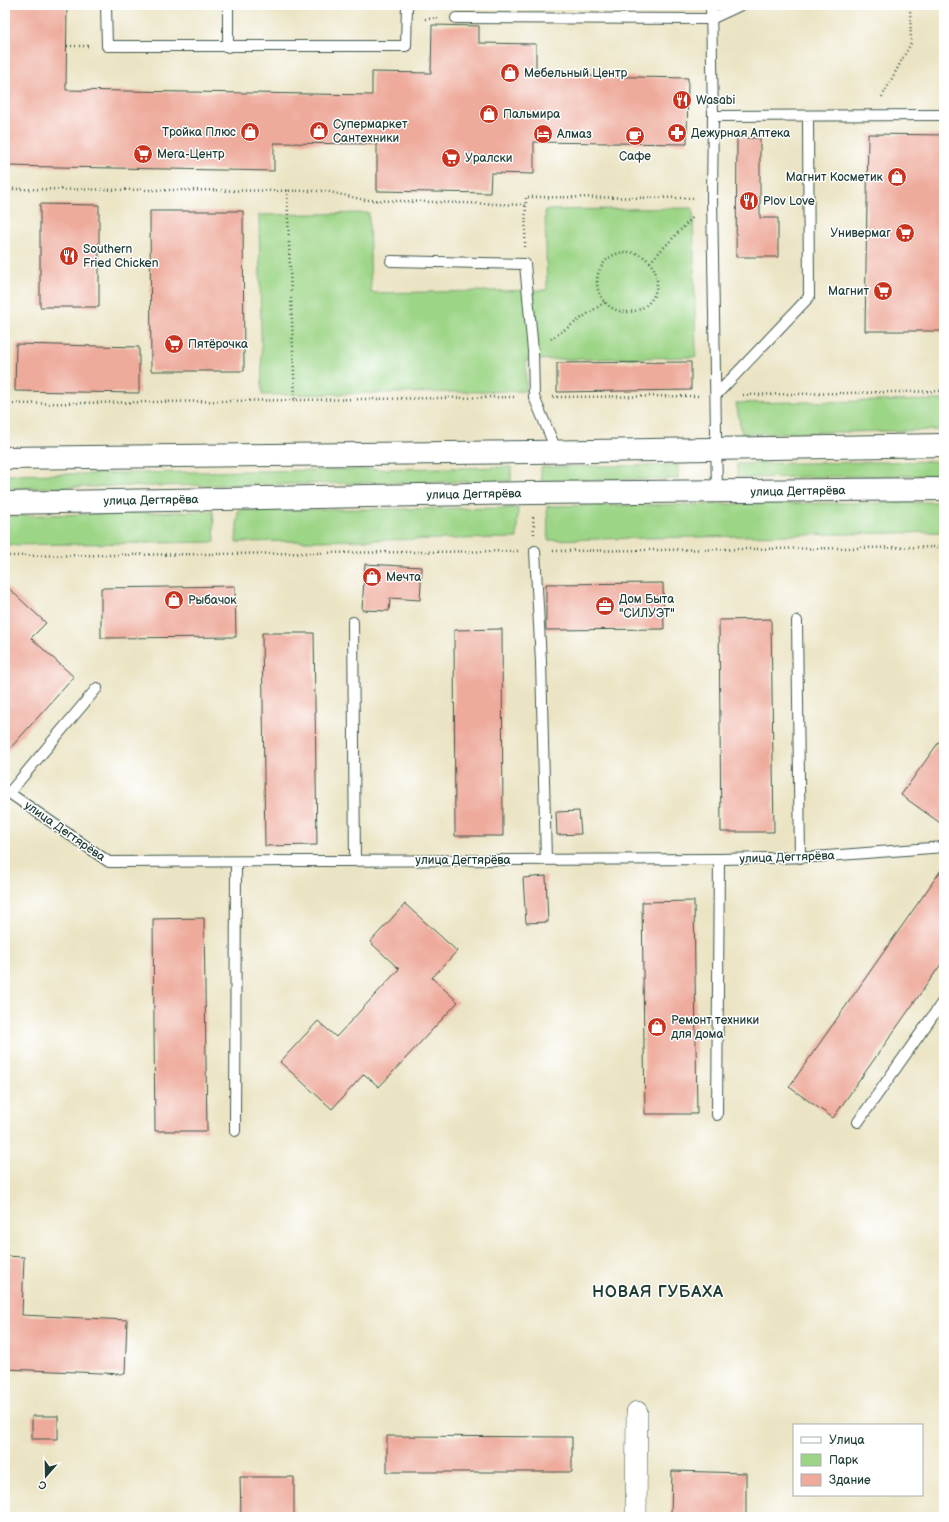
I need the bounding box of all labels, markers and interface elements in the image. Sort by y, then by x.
shop icon: Мебельный Центр [499,62,521,84]
place label: Мебельный Центр [524,66,627,81]
restaurant icon: Wasabi [671,89,693,111]
place label: Wasabi [696,93,736,108]
shop icon: Пальмира [478,103,500,125]
place label: Пальмира [503,107,560,122]
place label: Супермаркет Сантехники [333,117,408,146]
shop icon: Супермаркет Сантехники [308,120,330,142]
shop icon: Тройка Плюс [239,121,261,143]
pharmacy icon: Дежурная Аптека [666,122,688,144]
hotel icon: Алмаз [532,123,554,145]
place label: Тройка Плюс [162,125,236,140]
cafe icon: Сафе [624,125,646,147]
place label: Дежурная Аптека [691,126,790,141]
place label: Алмаз [556,127,592,142]
supermarket icon: Мега-Центр [132,143,154,165]
place label: Мега-Центр [157,147,225,162]
supermarket icon: Уралски [440,147,462,169]
place label: Сафе [619,149,651,164]
place label: Уралски [465,151,512,166]
shop icon: Магнит Косметик [886,166,908,188]
place label: Магнит Косметик [786,170,884,185]
restaurant icon: Plov Love [738,190,760,212]
place label: Plov Love [763,194,815,209]
supermarket icon: Универмаг [894,222,916,244]
place label: Универмаг [830,226,891,241]
place label: Southern Fried Chicken [83,242,159,271]
restaurant icon: Southern Fried Chicken [58,245,80,267]
supermarket icon: Магнит [872,280,894,302]
place label: Магнит [828,284,869,299]
supermarket icon: Пятёрочка [163,333,185,355]
place label: Пятёрочка [188,337,248,352]
street label: улица Дегтярёва [750,483,846,500]
street label: улица Дегтярёва [426,486,522,503]
street label: улица Дегтярёва [103,492,199,509]
shop icon: Мечта [361,566,383,588]
place label: Мечта [386,570,421,585]
shop icon: Рыбачок [163,589,185,611]
place label: Дом Быта "СИЛУЭТ" [619,592,675,621]
place label: Рыбачок [188,593,237,608]
office icon: Дом Быта "СИЛУЭТ" [594,595,616,617]
street label: улица Дегтярёва [21,798,108,865]
street label: улица Дегтярёва [739,848,835,867]
street label: улица Дегтярёва [415,853,511,868]
place label: Ремонт техники для дома [671,1013,759,1042]
shop icon: Ремонт техники для дома [646,1016,668,1038]
district label: НОВАЯ ГУБАХА [592,1283,724,1302]
legend [793,1424,923,1496]
text: Улица [829,1433,865,1448]
text: Парк [829,1453,859,1468]
north arrow [26,1456,66,1496]
text: Здание [829,1473,871,1488]
text: С [37,1477,49,1492]

